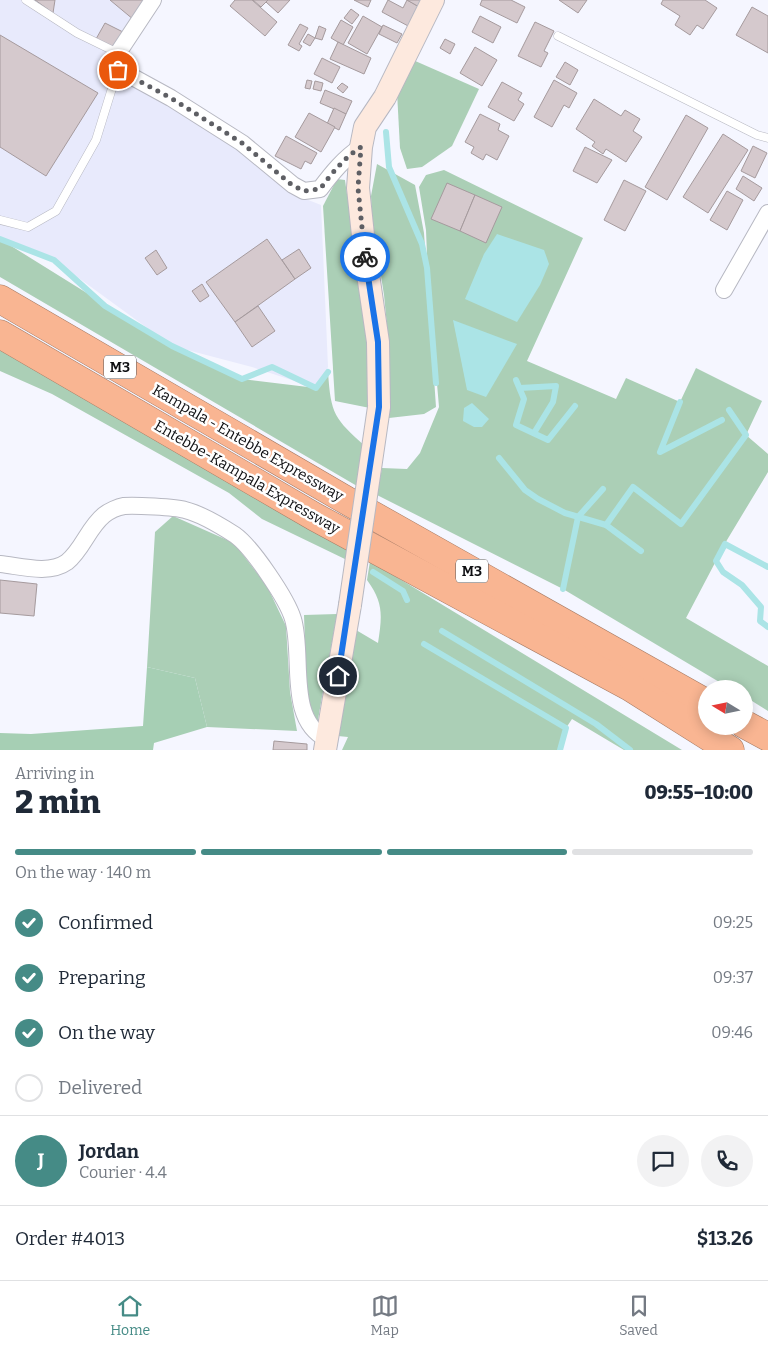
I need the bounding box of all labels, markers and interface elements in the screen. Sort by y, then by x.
pin [97,49,139,91]
icon: bag [104,56,132,84]
courier [340,232,390,282]
icon: bike [351,243,379,271]
road number: M3 [104,356,136,378]
street label: Kampala - Entebbe Expressway [149,381,347,505]
street label: Entebbe-Kampala Expressway [151,416,343,538]
road number: M3 [456,560,488,582]
pin [317,655,359,697]
icon: home [324,662,352,690]
north arrow [698,680,752,735]
map controls [698,680,753,735]
text: Arriving in [15,764,94,783]
text: 09:55–10:00 [645,781,753,804]
text: 2 min [15,783,101,821]
text: On the way · 140 m [15,863,151,882]
icon: check [15,909,43,937]
text: Confirmed [58,911,153,934]
text: 09:25 [713,913,753,932]
icon: check [15,964,43,992]
text: Preparing [58,966,146,989]
text: 09:37 [713,968,753,987]
icon: check [15,1019,43,1047]
text: On the way [58,1021,155,1044]
text: 09:46 [711,1023,753,1042]
text: Delivered [58,1076,142,1099]
button: chat [637,1135,689,1187]
button: phone [701,1135,753,1187]
text: Jordan [79,1140,139,1163]
text: J [38,1149,44,1172]
text: Courier · 4.4 [79,1163,167,1182]
text: Order #4013 [15,1227,125,1250]
text: $13.26 [697,1227,753,1250]
tab: Home [110,1292,150,1339]
tab: Map [371,1292,399,1339]
tab: Saved [619,1292,658,1339]

